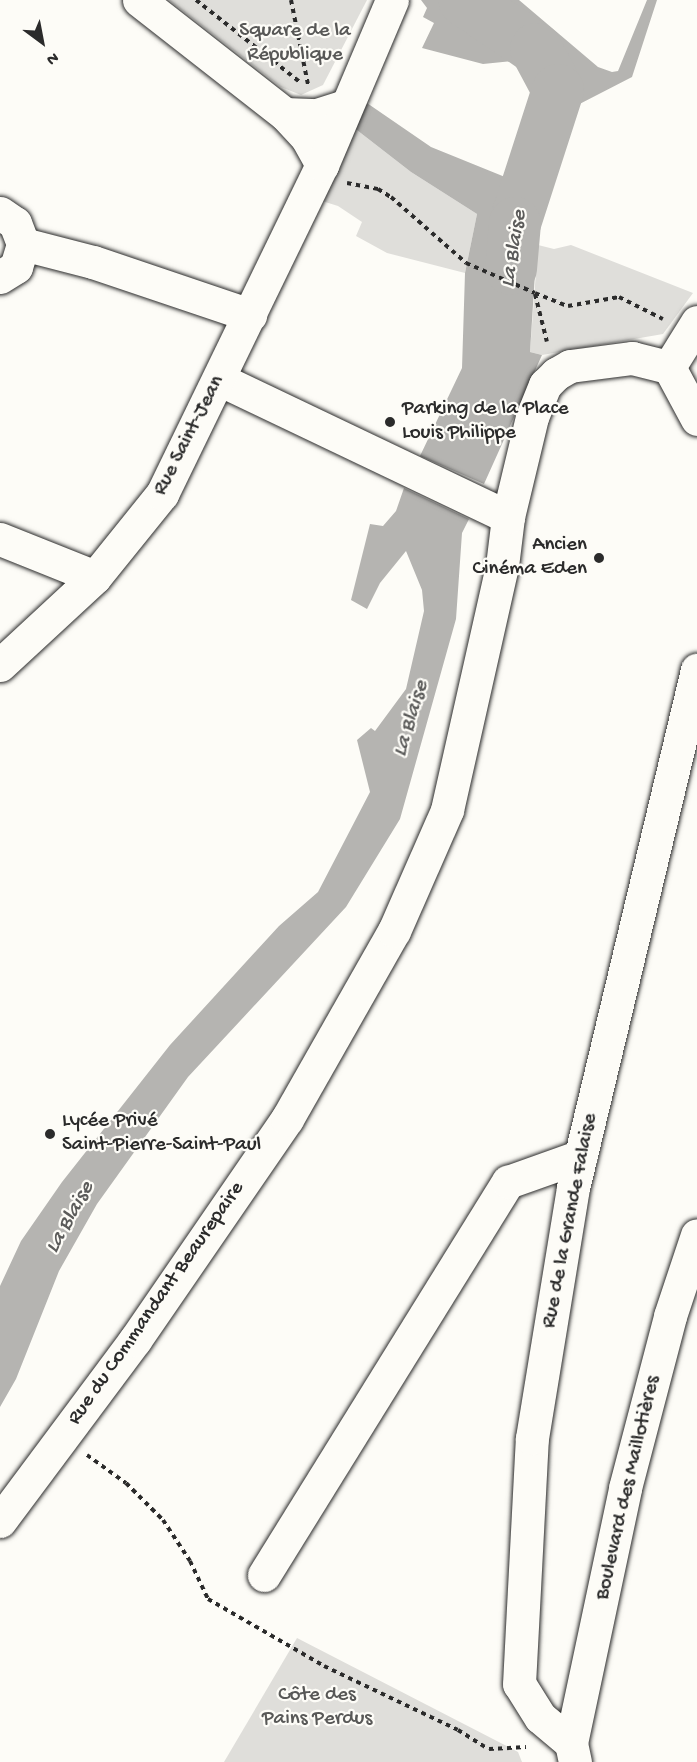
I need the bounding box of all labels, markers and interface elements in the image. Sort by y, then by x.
north arrow [12,12,72,72]
park label: Square de la République [239,19,351,69]
text: N [42,47,61,69]
water label: La Blaise [496,208,534,290]
street label: Rue Saint-Jean [149,372,231,500]
place label: Parking de la Place Louis Philippe [402,397,569,447]
marker: Parking de la Place Louis Philippe [383,415,397,429]
place label: Ancien Cinéma Eden [473,533,587,583]
marker: Ancien Cinéma Eden [592,551,606,565]
water label: La Blaise [388,678,436,760]
place label: Lycée Privé Saint-Pierre-Saint-Paul [62,1109,261,1159]
street label: Rue de la Grande Falaise [538,1111,604,1331]
marker: Lycée Privé Saint-Pierre-Saint-Paul [43,1127,57,1141]
water label: La Blaise [41,1177,101,1259]
street label: Rue du Commandant Beaurepaire [63,1178,251,1430]
street label: Boulevard des Maillotières [591,1373,667,1603]
park label: Côte des Pains Perdus [262,1683,372,1733]

